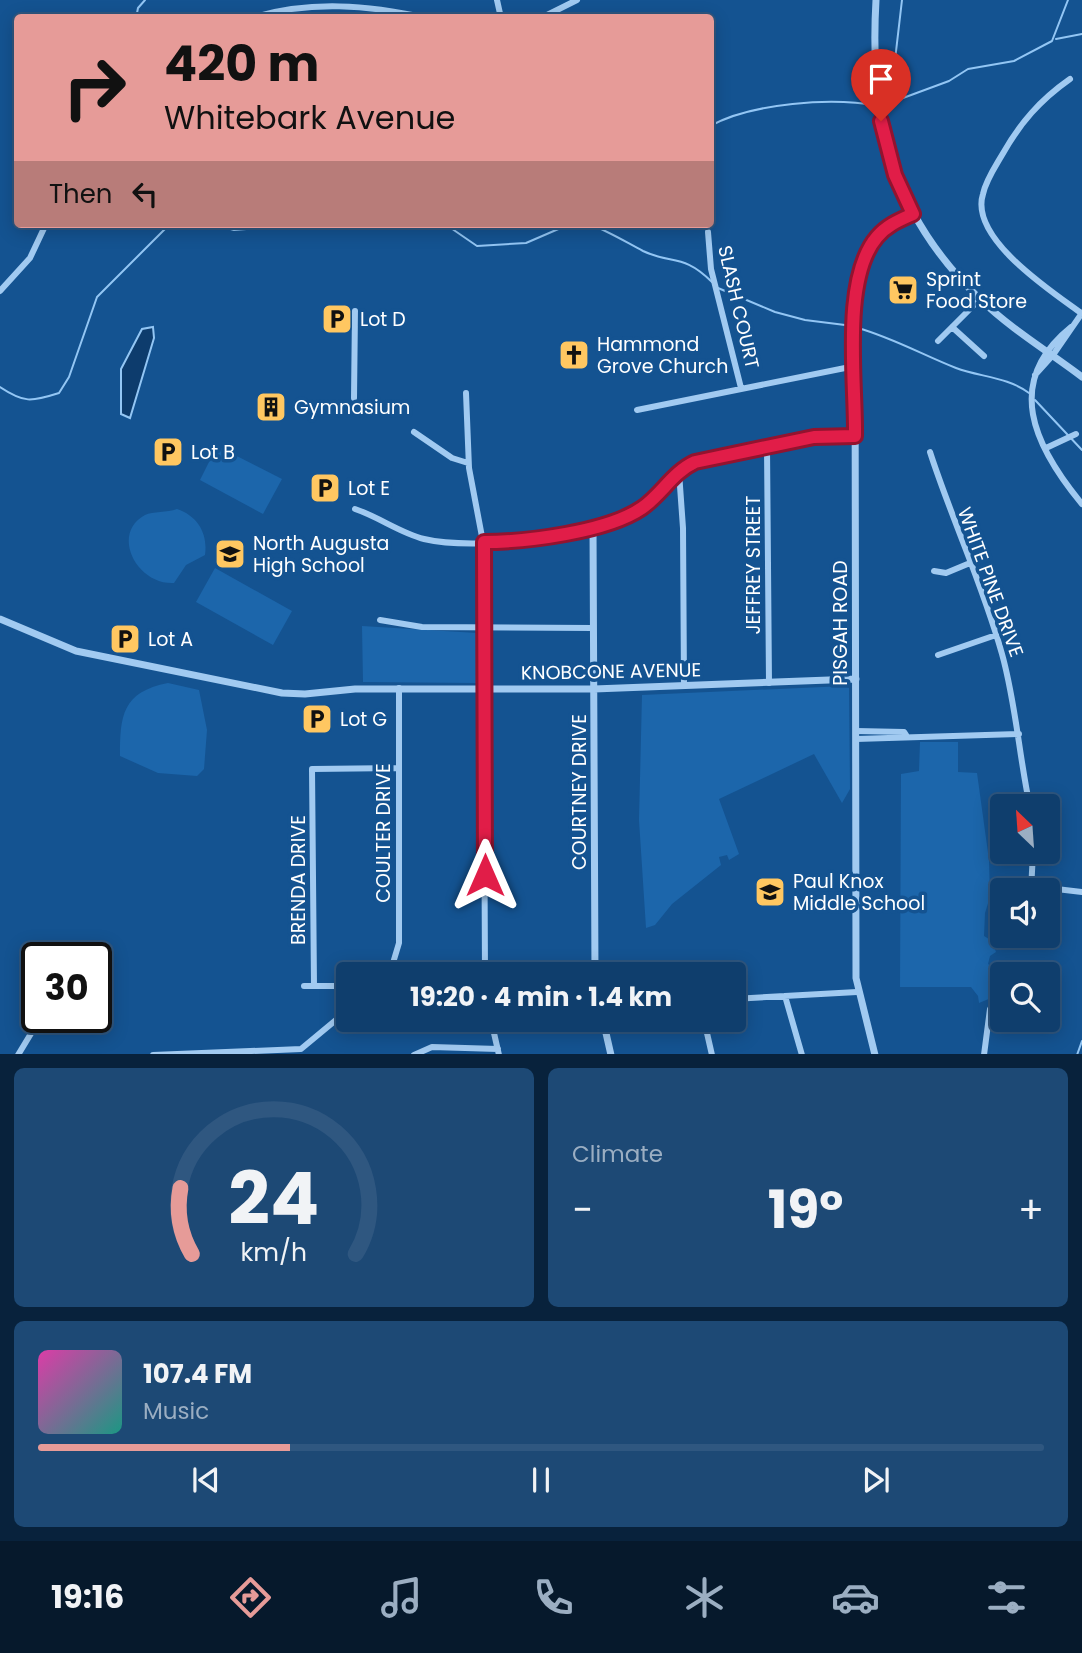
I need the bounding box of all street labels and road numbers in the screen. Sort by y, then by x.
street label: SLASH COURT [711,243,766,371]
street label: JEFFREY STREET [740,495,767,635]
street label: WHITE PINE DRIVE [951,504,1030,661]
street label: PISGAH ROAD [827,560,854,686]
street label: KNOBCONE AVENUE [521,656,701,687]
street label: COURTNEY DRIVE [566,714,593,870]
street label: COULTER DRIVE [370,763,397,903]
street label: BRENDA DRIVE [285,815,312,945]

